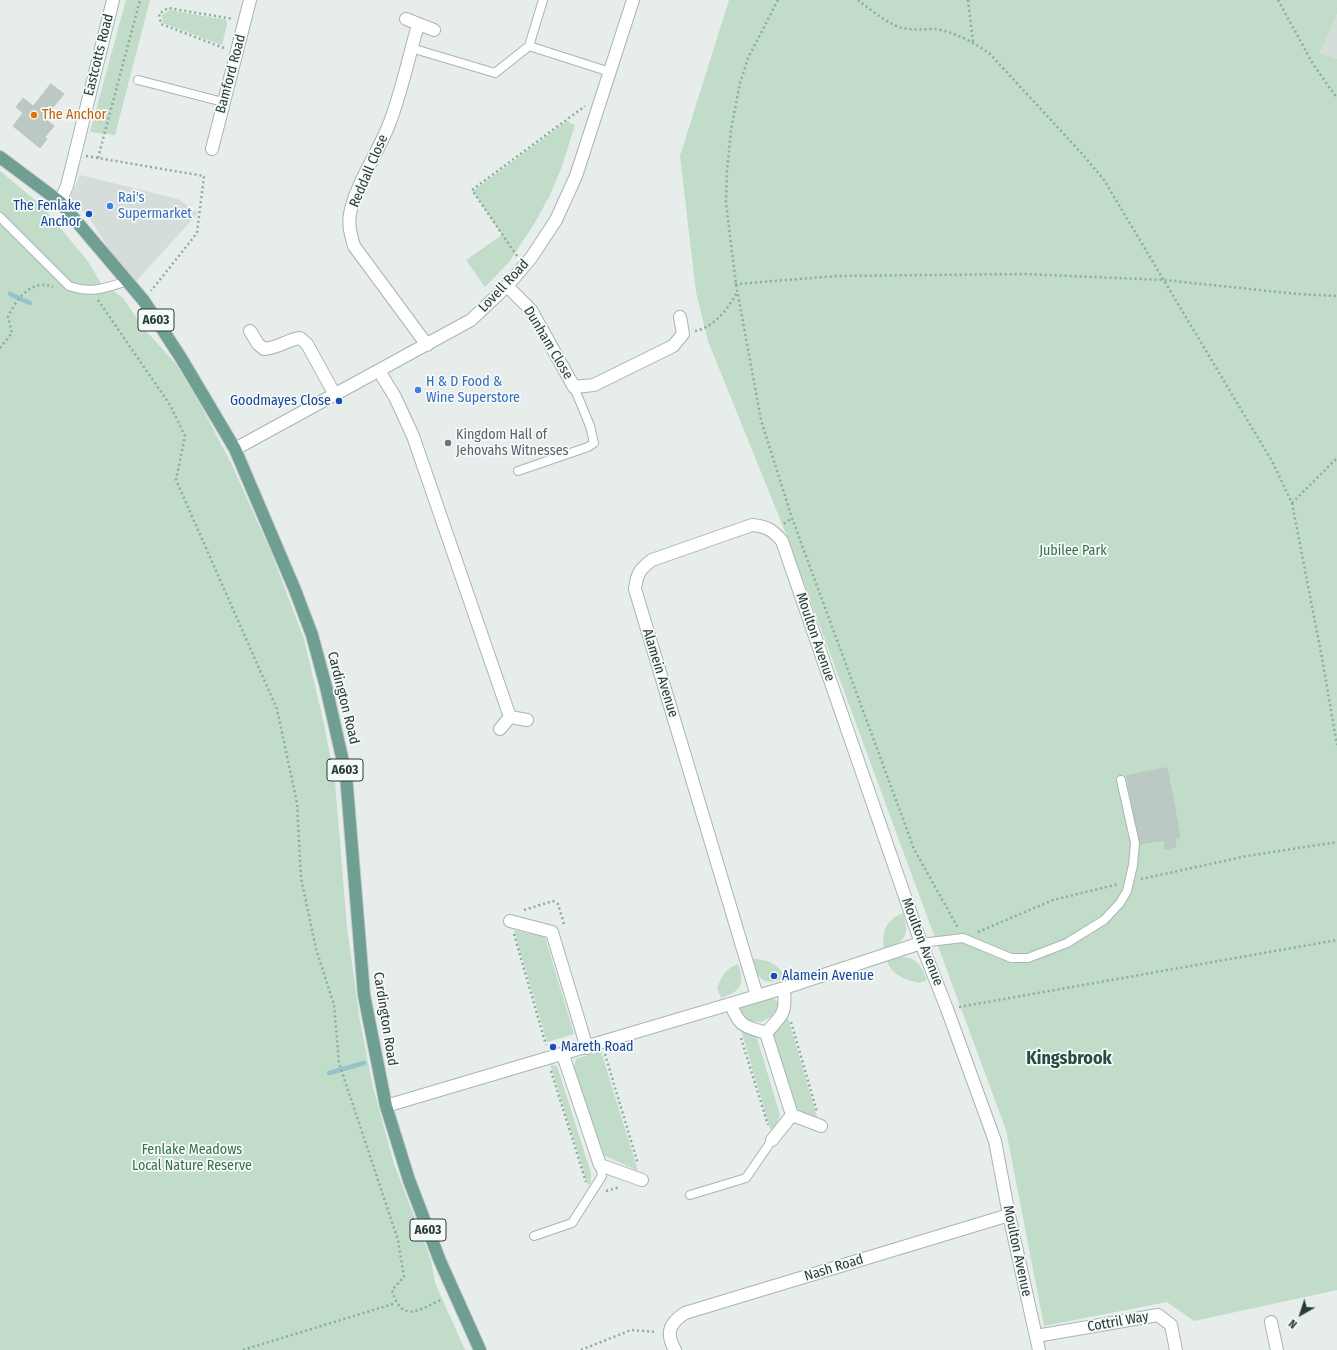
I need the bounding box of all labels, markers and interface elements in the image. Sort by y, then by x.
street label: Eastcotts Road [81,12,117,98]
street label: Bamford Road [212,33,250,115]
place label: The Anchor [42,107,106,123]
marker: The Anchor [29,110,39,120]
street label: Reddall Close [346,132,392,210]
place label: Rai's Supermarket [118,190,192,222]
place label: The Fenlake Anchor [13,198,81,230]
marker: Rai's Supermarket [105,201,115,211]
marker: The Fenlake Anchor [84,209,94,219]
street label: Lovell Road [475,256,533,316]
street label: Dunham Close [520,304,576,382]
road number: A603 [138,309,174,331]
place label: H & D Food & Wine Superstore [426,374,520,406]
marker: H & D Food & Wine Superstore [413,385,423,395]
place label: Goodmayes Close [230,393,331,409]
marker: Goodmayes Close [334,396,344,406]
place label: Kingdom Hall of Jehovahs Witnesses [456,427,569,460]
marker: Kingdom Hall of Jehovahs Witnesses [443,438,453,448]
park label: Jubilee Park [1039,543,1107,559]
street label: Moulton Avenue [792,590,838,684]
street label: Alamein Avenue [639,627,681,719]
street label: Cardington Road [323,650,363,746]
road number: A603 [327,759,363,781]
street label: Moulton Avenue [898,896,946,988]
place label: Alamein Avenue [782,968,874,984]
street label: Cardington Road [369,971,401,1067]
marker: Alamein Avenue [769,971,779,981]
place label: Mareth Road [561,1039,633,1055]
marker: Mareth Road [548,1042,558,1052]
district label: Kingsbrook [1026,1048,1112,1070]
park label: Fenlake Meadows Local Nature Reserve [132,1142,252,1174]
street label: Moulton Avenue [999,1204,1035,1298]
road number: A603 [410,1219,446,1241]
street label: Nash Road [802,1251,866,1285]
north arrow [1281,1294,1321,1334]
street label: Cottril Way [1086,1308,1150,1336]
text: N [1286,1317,1300,1331]

